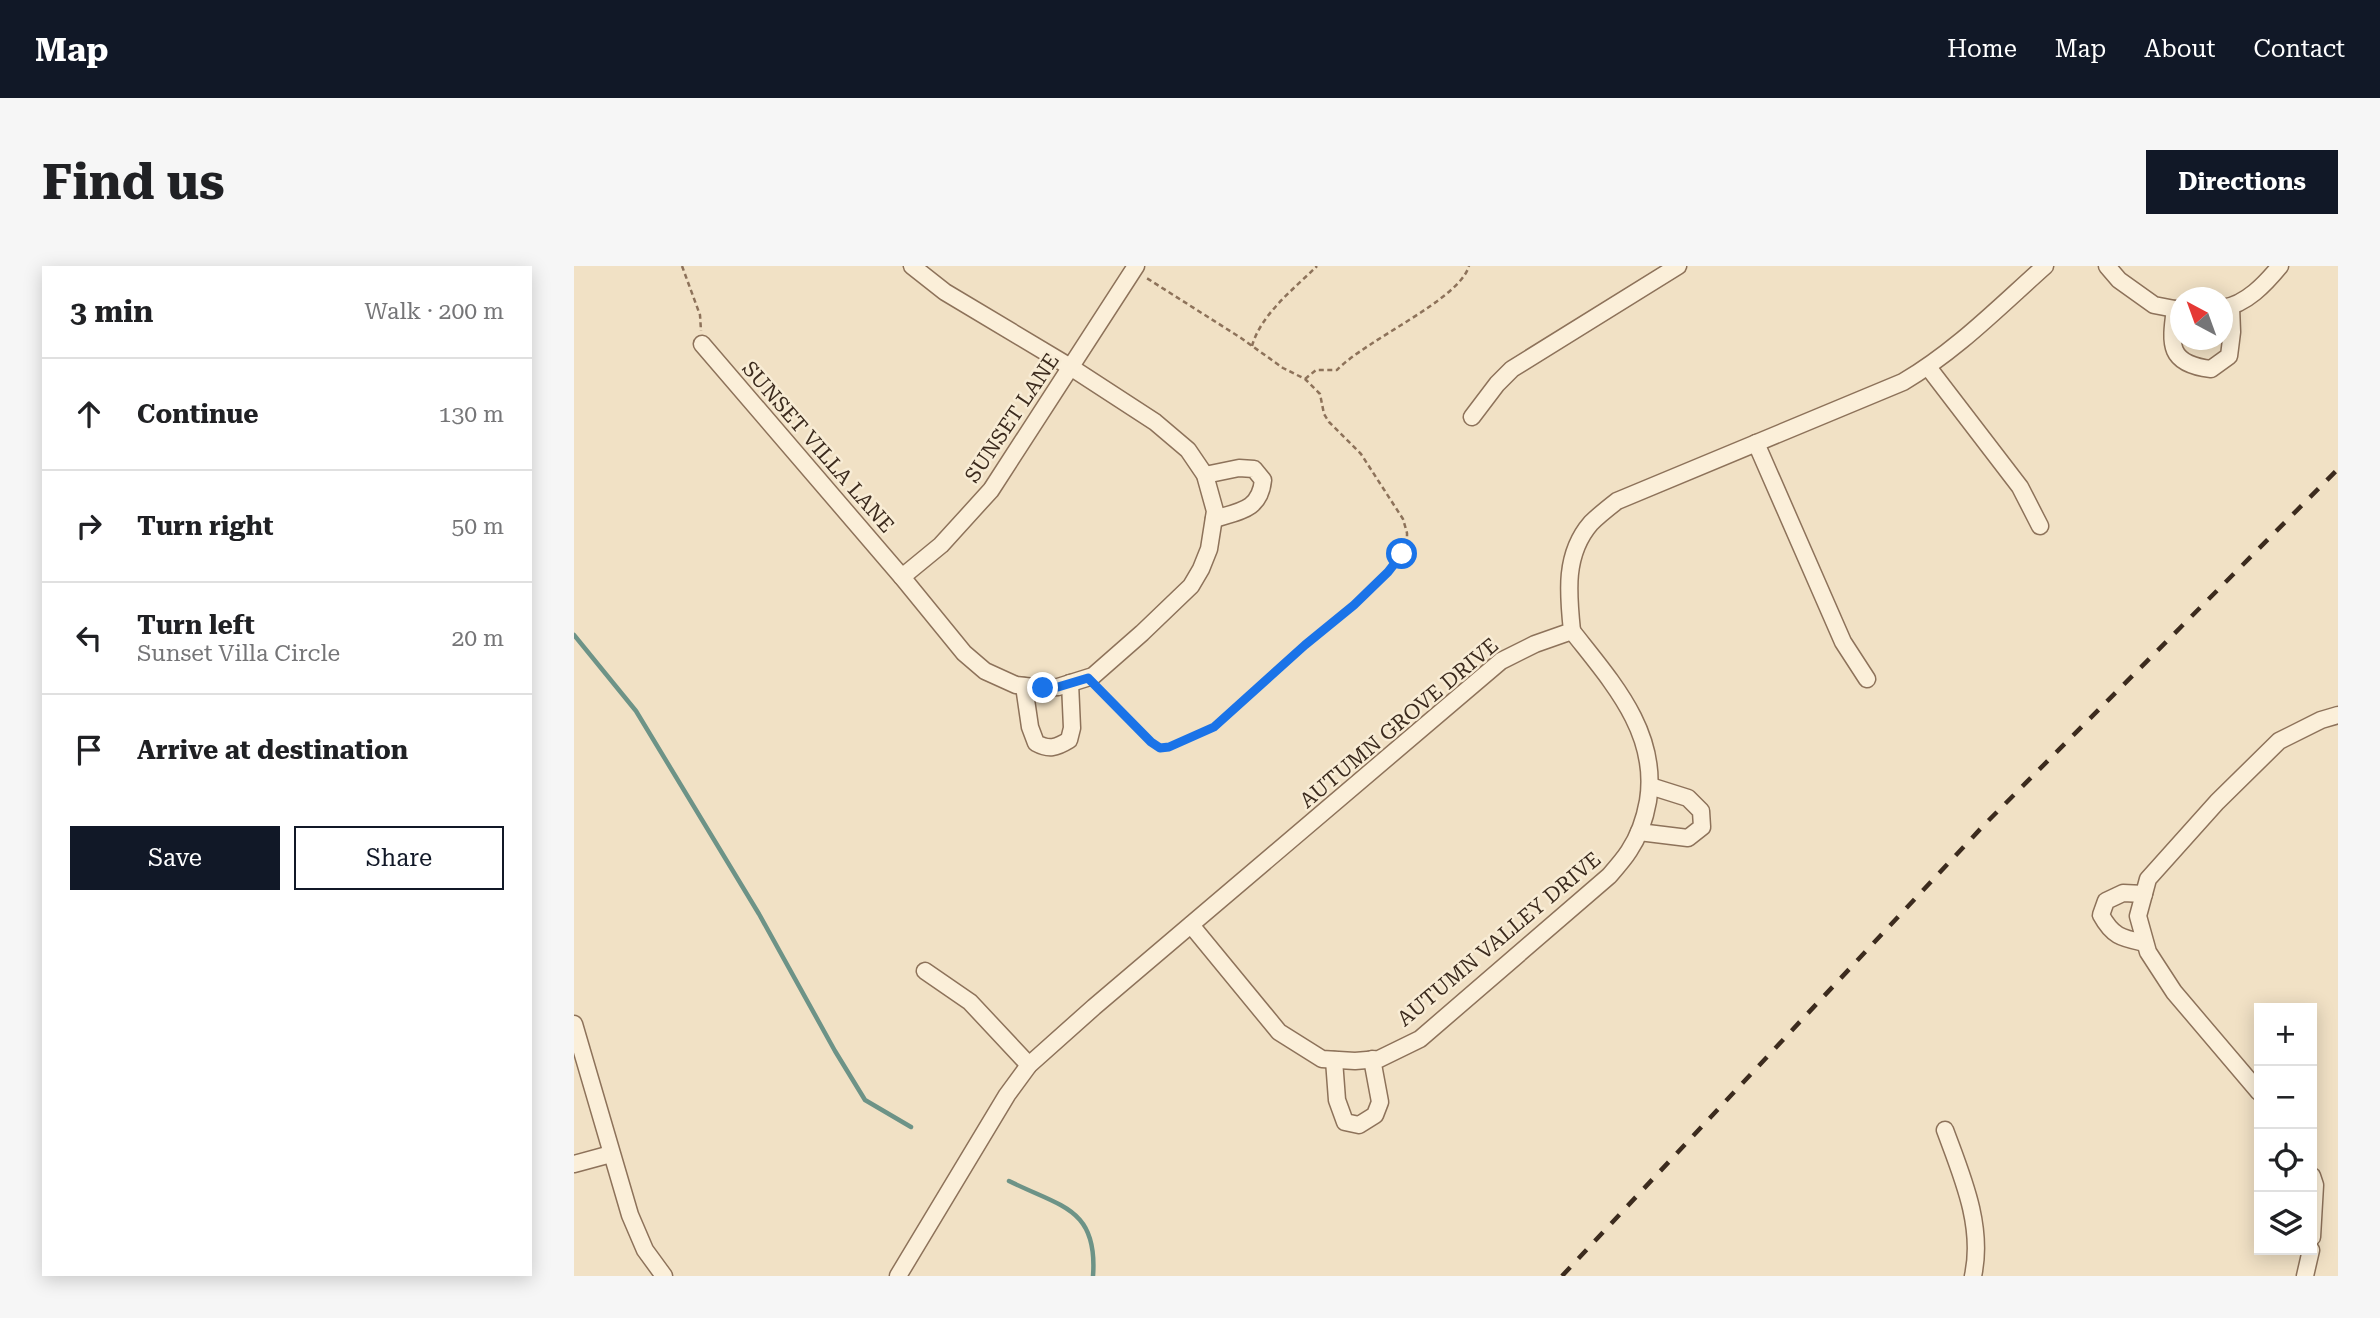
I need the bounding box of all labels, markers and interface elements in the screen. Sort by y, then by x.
text: Map [35,30,109,69]
text: Home [1947,35,2017,63]
text: Map [2055,35,2106,63]
text: About [2144,35,2215,63]
text: Contact [2253,35,2345,63]
button: Directions [2146,150,2338,214]
text: Find us [42,154,225,211]
north arrow [2170,287,2233,350]
text: 3 min [70,294,153,329]
text: Walk · 200 m [365,298,504,325]
street label: SUNSET LANE [960,349,1064,487]
street label: SUNSET VILLA LANE [737,357,899,537]
icon: ahead [70,395,108,433]
text: Continue [137,399,259,429]
text: 130 m [439,401,504,428]
icon: right [70,507,108,545]
text: Turn right [137,511,273,541]
text: 50 m [451,513,504,540]
route start [1386,538,1417,569]
text: Turn left [137,610,255,640]
icon: left [70,619,108,657]
text: 20 m [451,625,504,652]
street label: AUTUMN GROVE DRIVE [1295,633,1503,813]
text: Sunset Villa Circle [137,640,340,667]
route end [1027,672,1058,703]
icon: arrive [70,731,108,769]
text: Arrive at destination [137,735,408,765]
button: Save [70,826,280,890]
button: Share [294,826,504,890]
street label: AUTUMN VALLEY DRIVE [1393,847,1605,1031]
map controls [2254,1003,2317,1255]
button: + [2254,1003,2317,1066]
button: − [2254,1066,2317,1129]
button: locate [2254,1129,2317,1192]
button: layers [2254,1192,2317,1255]

